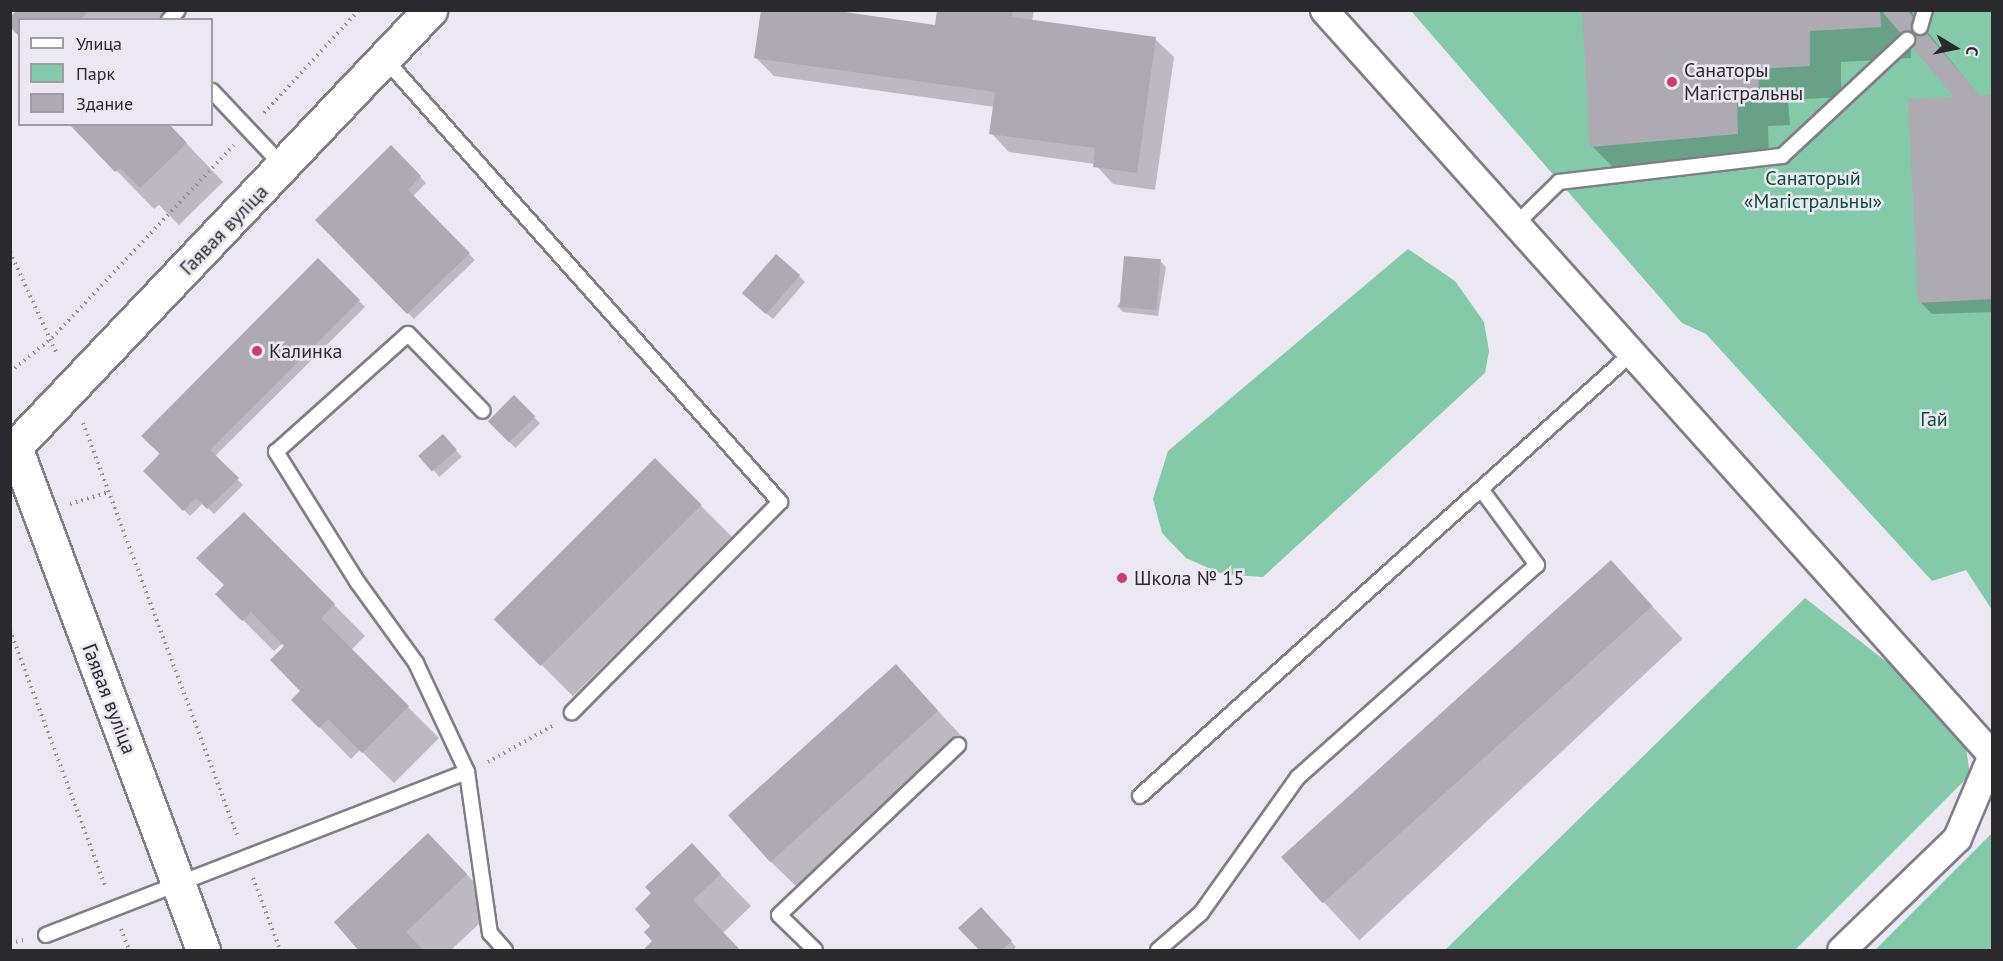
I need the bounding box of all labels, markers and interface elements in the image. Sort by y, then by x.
legend [18,18,213,126]
north arrow [1925,18,1985,78]
text: Улица [76,32,122,55]
text: С [1962,45,1983,57]
place label: Санаторы Магістральны [1684,58,1803,105]
text: Парк [76,62,115,85]
marker: Санаторы Магістральны [1665,75,1679,89]
text: Здание [76,92,133,115]
park label: Санаторый «Магістральны» [1744,167,1882,214]
street label: Гаявая вуліца [175,180,273,280]
place label: Калинка [269,339,342,363]
marker: Калинка [250,344,264,358]
park label: Гай [1920,407,1948,431]
place label: Школа № 15 [1134,566,1244,590]
marker: Школа № 15 [1115,571,1129,585]
street label: Гаявая вуліца [77,640,141,758]

